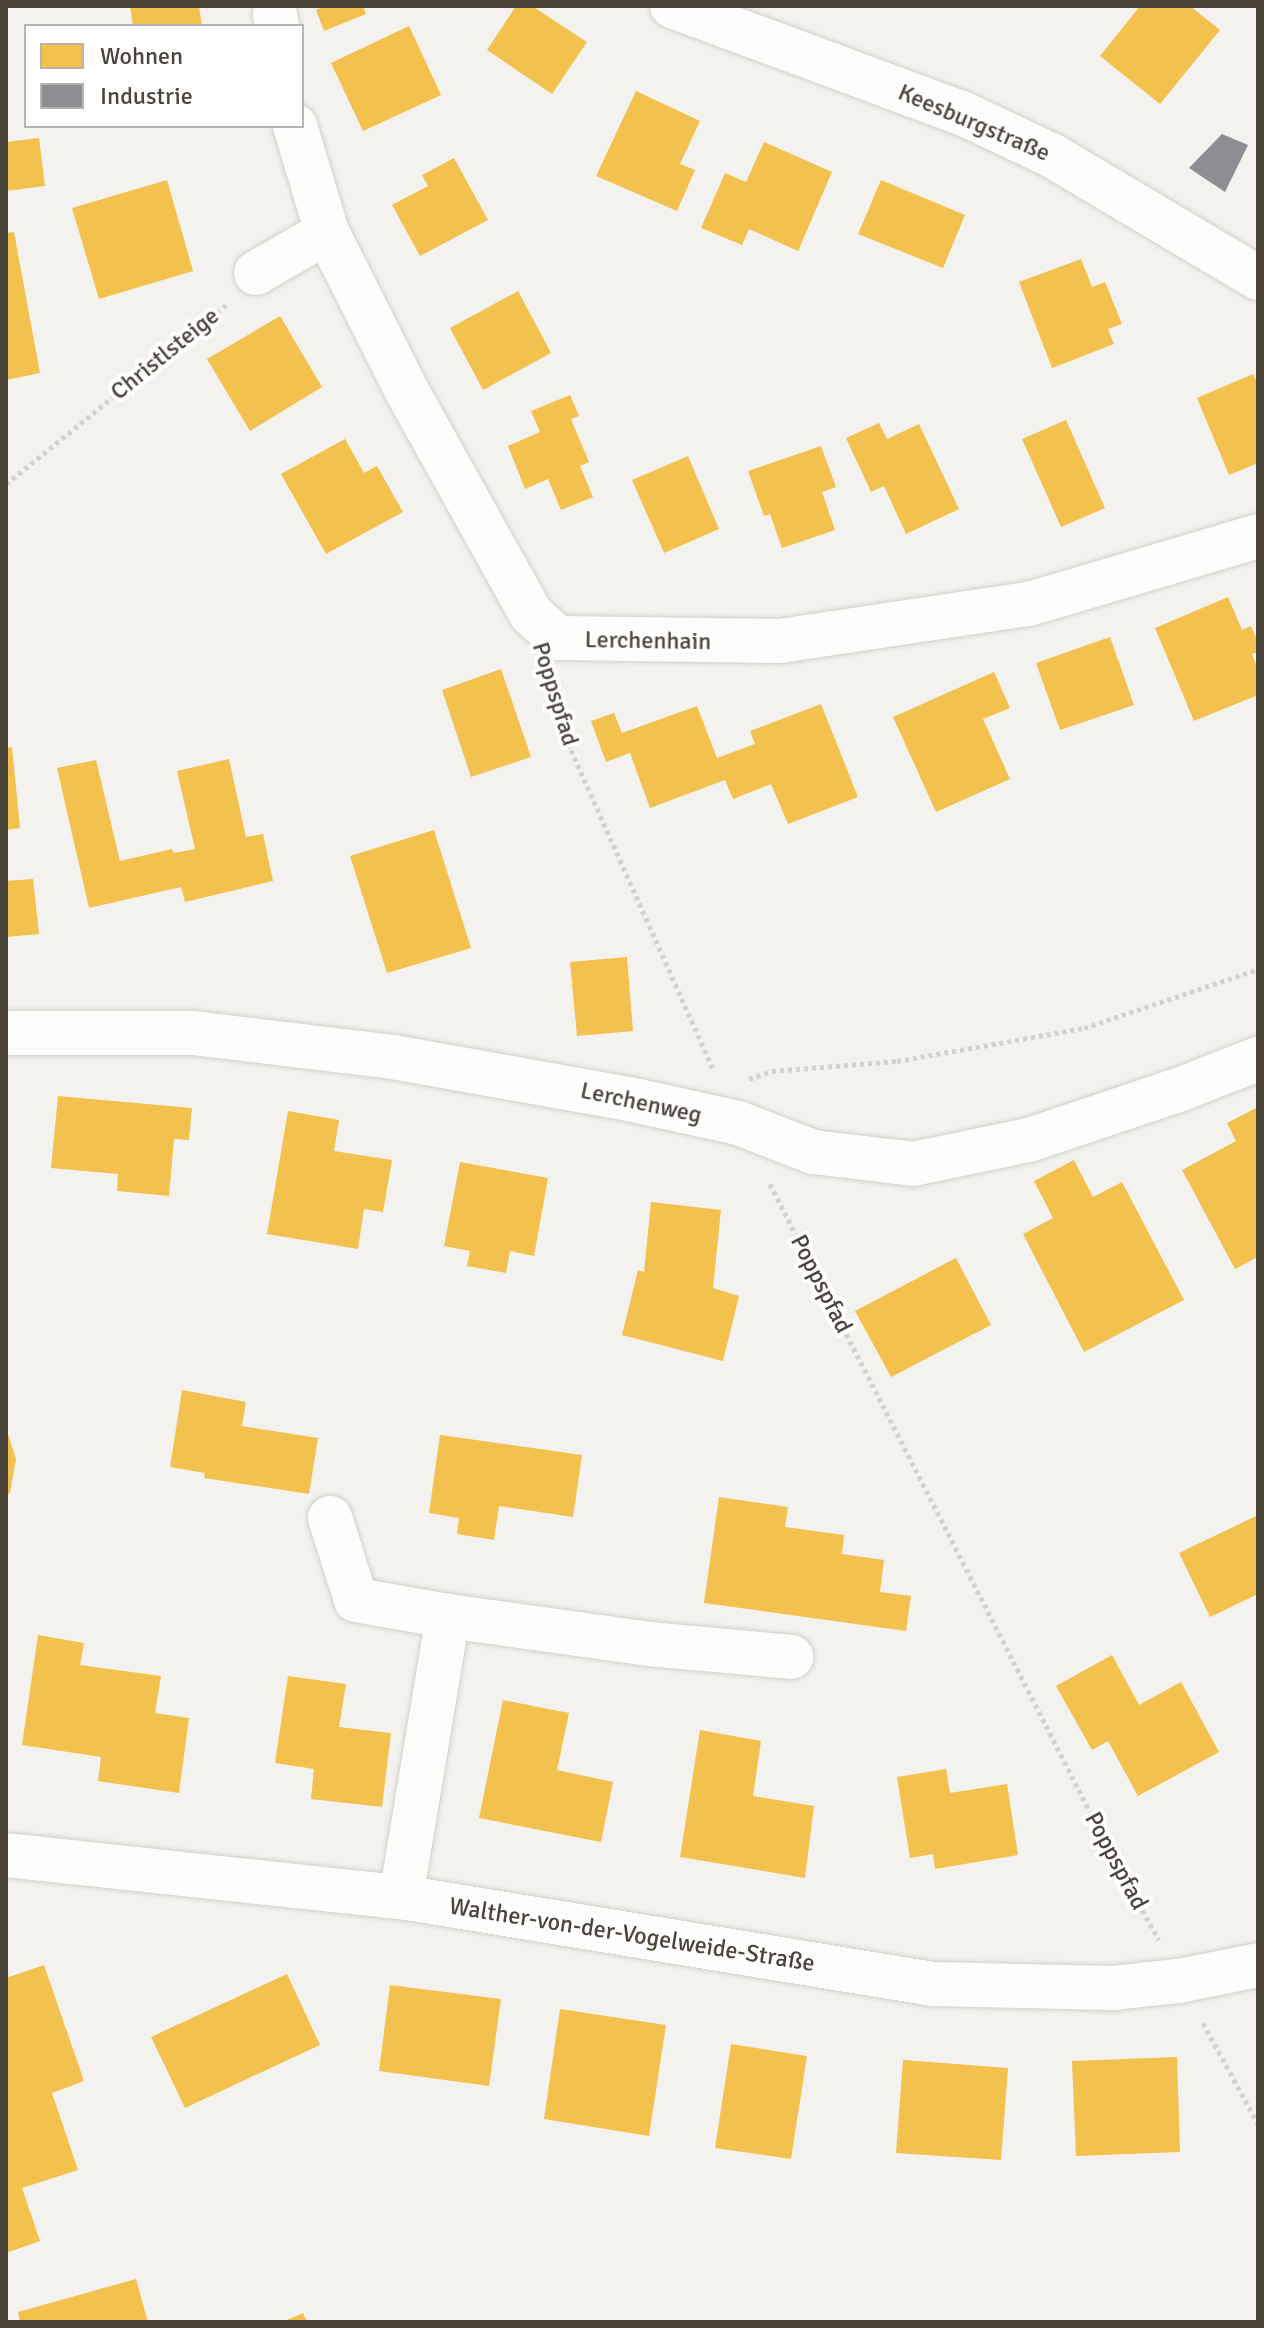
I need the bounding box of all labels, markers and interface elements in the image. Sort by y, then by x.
legend [24,24,304,128]
text: Wohnen [100,41,183,71]
street label: Keesburgstraße [894,78,1054,168]
text: Industrie [100,81,193,111]
street label: Christlsteige [105,302,225,406]
street label: Lerchenhain [584,625,712,657]
street label: Poppspfad [526,639,584,749]
street label: Lerchenweg [578,1076,704,1130]
street label: Poppspfad [784,1230,858,1338]
street label: Poppspfad [1078,1807,1154,1915]
street label: Walther-von-der-Vogelweide-Straße [447,1892,817,1978]

